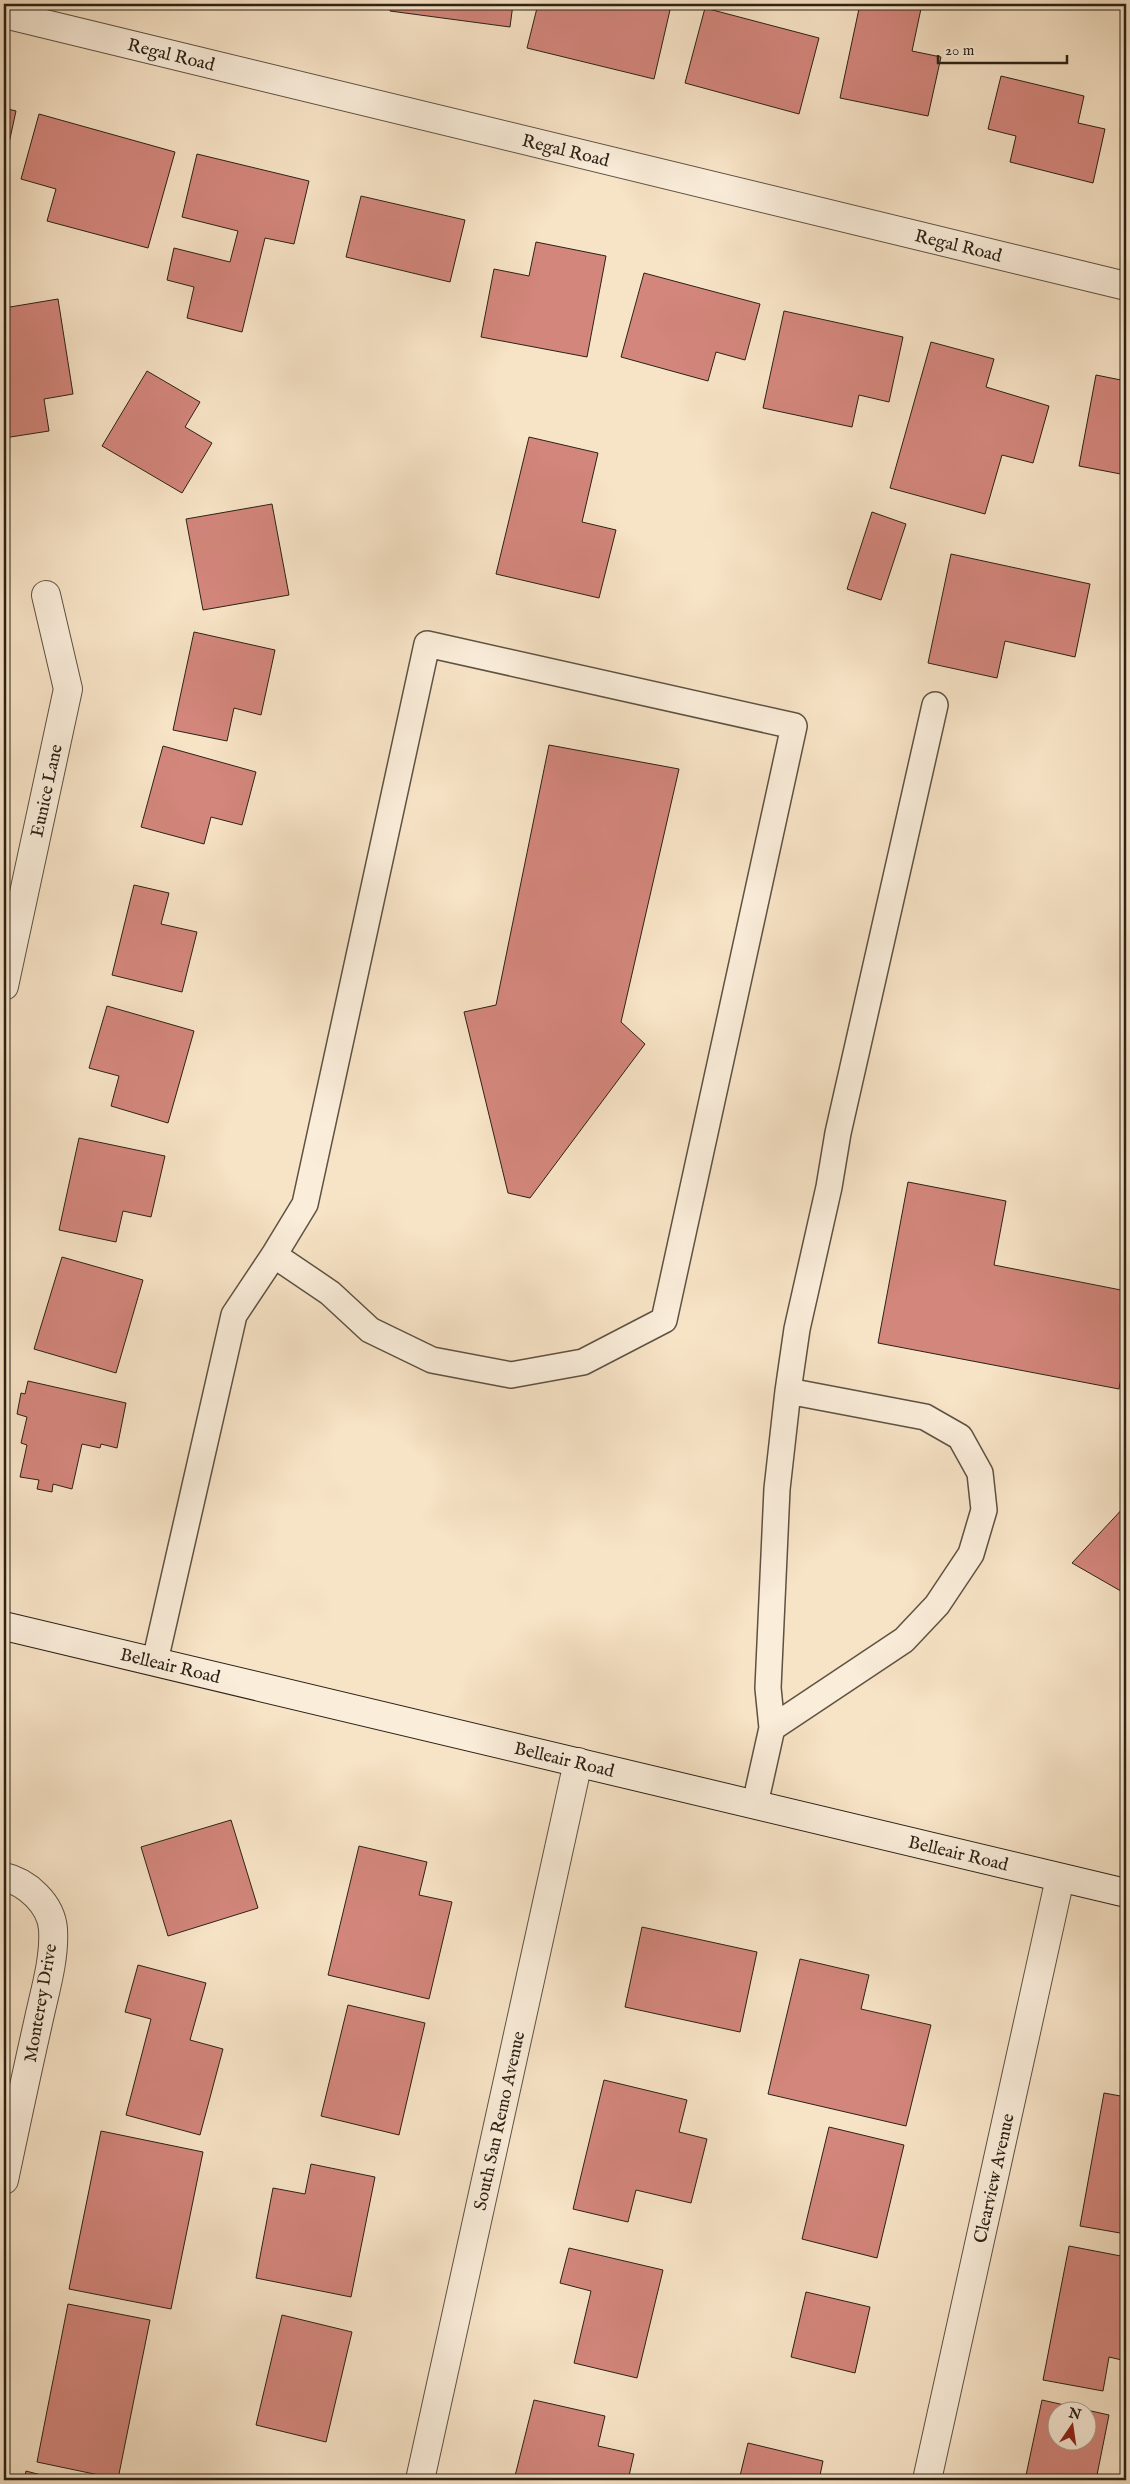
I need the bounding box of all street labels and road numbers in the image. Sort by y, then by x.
street label: Regal Road [125,34,217,78]
street label: Regal Road [519,130,612,173]
street label: Regal Road [912,225,1004,269]
street label: Eunice Lane [26,742,69,839]
street label: Belleair Road [118,1644,223,1690]
street label: Belleair Road [512,1738,617,1784]
street label: Belleair Road [906,1832,1011,1878]
street label: Monterey Drive [20,1942,63,2064]
street label: South San Remo Avenue [470,2029,531,2213]
street label: Clearview Avenue [970,2112,1021,2246]

